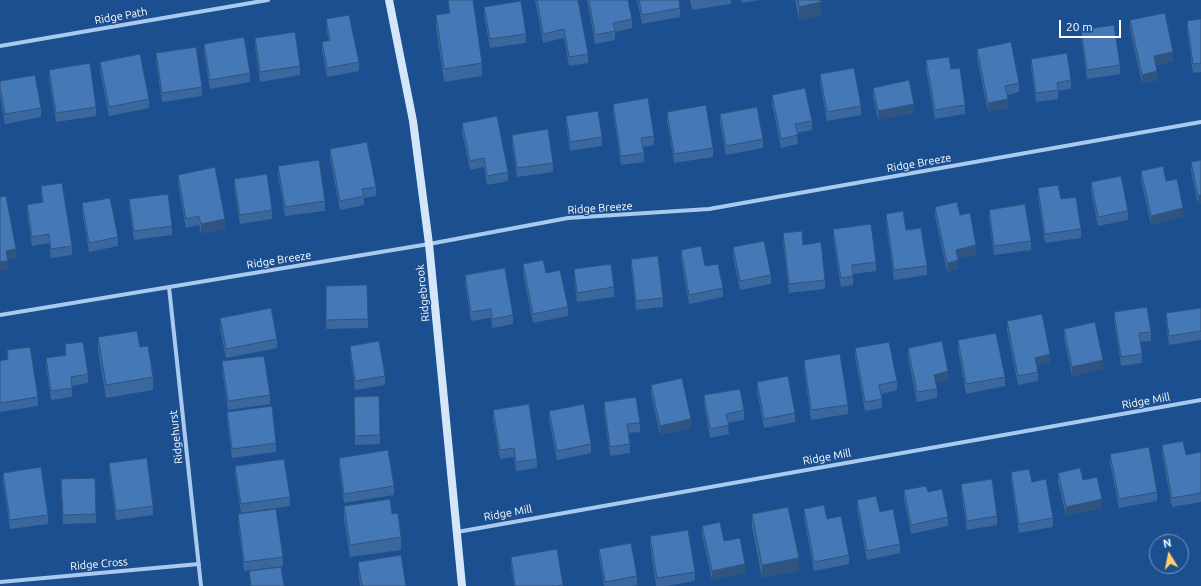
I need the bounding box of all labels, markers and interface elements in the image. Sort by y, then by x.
street label: Ridge Path [93,5,149,27]
scale bar [1061,12,1123,38]
text: 20 m [1066,20,1093,33]
street label: Ridge Breeze [886,151,952,175]
street label: Ridge Breeze [567,199,633,217]
street label: Ridge Breeze [246,248,312,272]
street label: Ridgebrook [413,264,433,322]
street label: Ridge Mill [1121,390,1171,412]
street label: Ridgehurst [167,409,185,465]
street label: Ridge Mill [802,446,852,468]
street label: Ridge Mill [483,502,533,524]
north arrow [1149,534,1189,574]
text: N [1162,537,1172,550]
street label: Ridge Cross [70,555,128,573]

